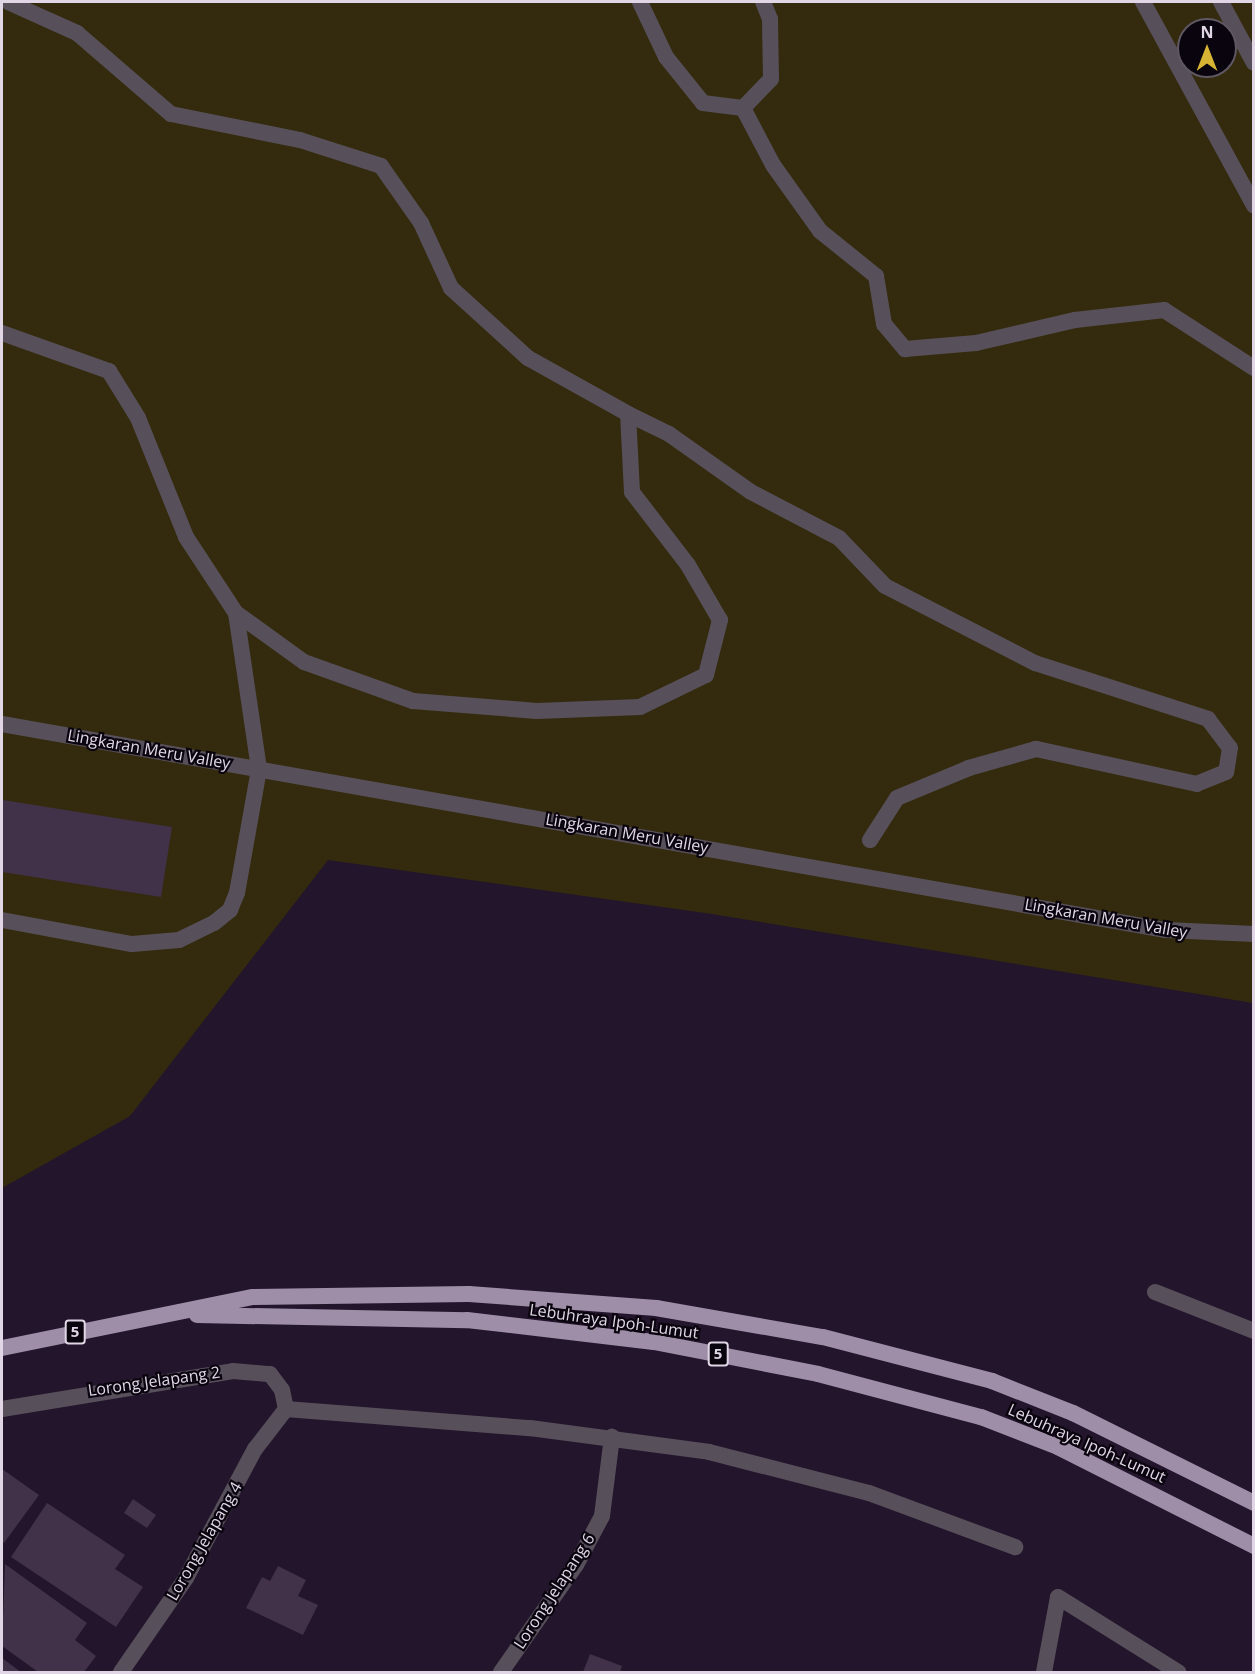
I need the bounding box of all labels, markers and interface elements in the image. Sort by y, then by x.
north arrow [1177,18,1237,78]
text: N [1200,21,1214,43]
street label: Lingkaran Meru Valley [66,725,232,773]
street label: Lingkaran Meru Valley [544,809,710,857]
street label: Lingkaran Meru Valley [1023,894,1189,942]
street label: Lebuhraya Ipoh-Lumut [528,1300,700,1342]
road number: 5 [64,1320,86,1344]
road number: 5 [708,1342,728,1366]
street label: Lorong Jelapang 2 [87,1362,221,1400]
street label: Lebuhraya Ipoh-Lumut [1005,1400,1169,1486]
street label: Lorong Jelapang 4 [162,1478,246,1604]
street label: Lorong Jelapang 6 [510,1530,598,1652]

